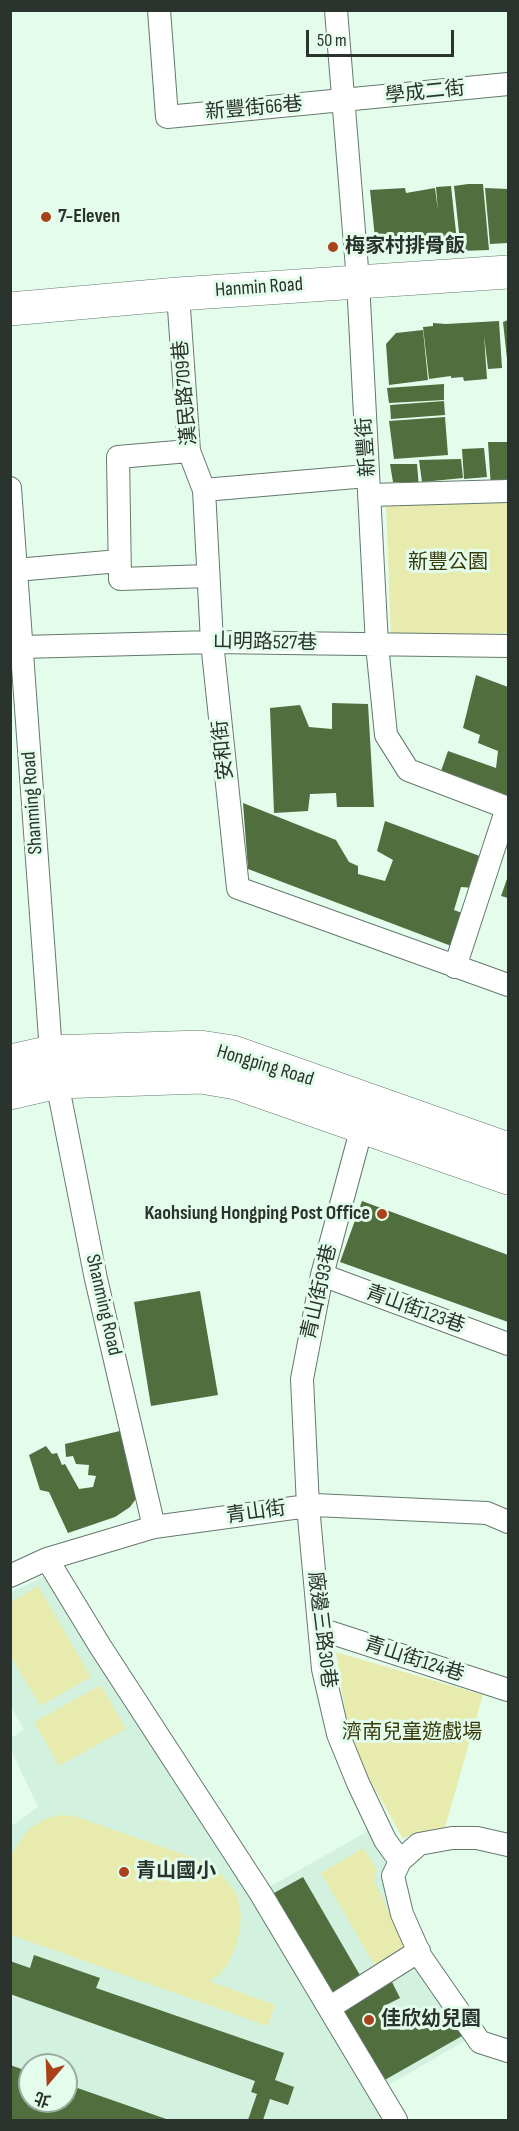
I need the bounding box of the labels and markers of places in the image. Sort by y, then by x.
place label: 7-Eleven [58,205,120,229]
marker: 7-Eleven [39,210,53,224]
place label: 梅家村排骨飯 [345,235,465,259]
marker: 梅家村排骨飯 [326,240,340,254]
place label: Kaohsiung Hongping Post Office [144,1202,370,1226]
marker: Kaohsiung Hongping Post Office [375,1207,389,1221]
place label: 青山國小 [136,1860,216,1884]
marker: 青山國小 [117,1865,131,1879]
place label: 佳欣幼兒園 [381,2008,481,2032]
marker: 佳欣幼兒園 [362,2013,376,2027]

